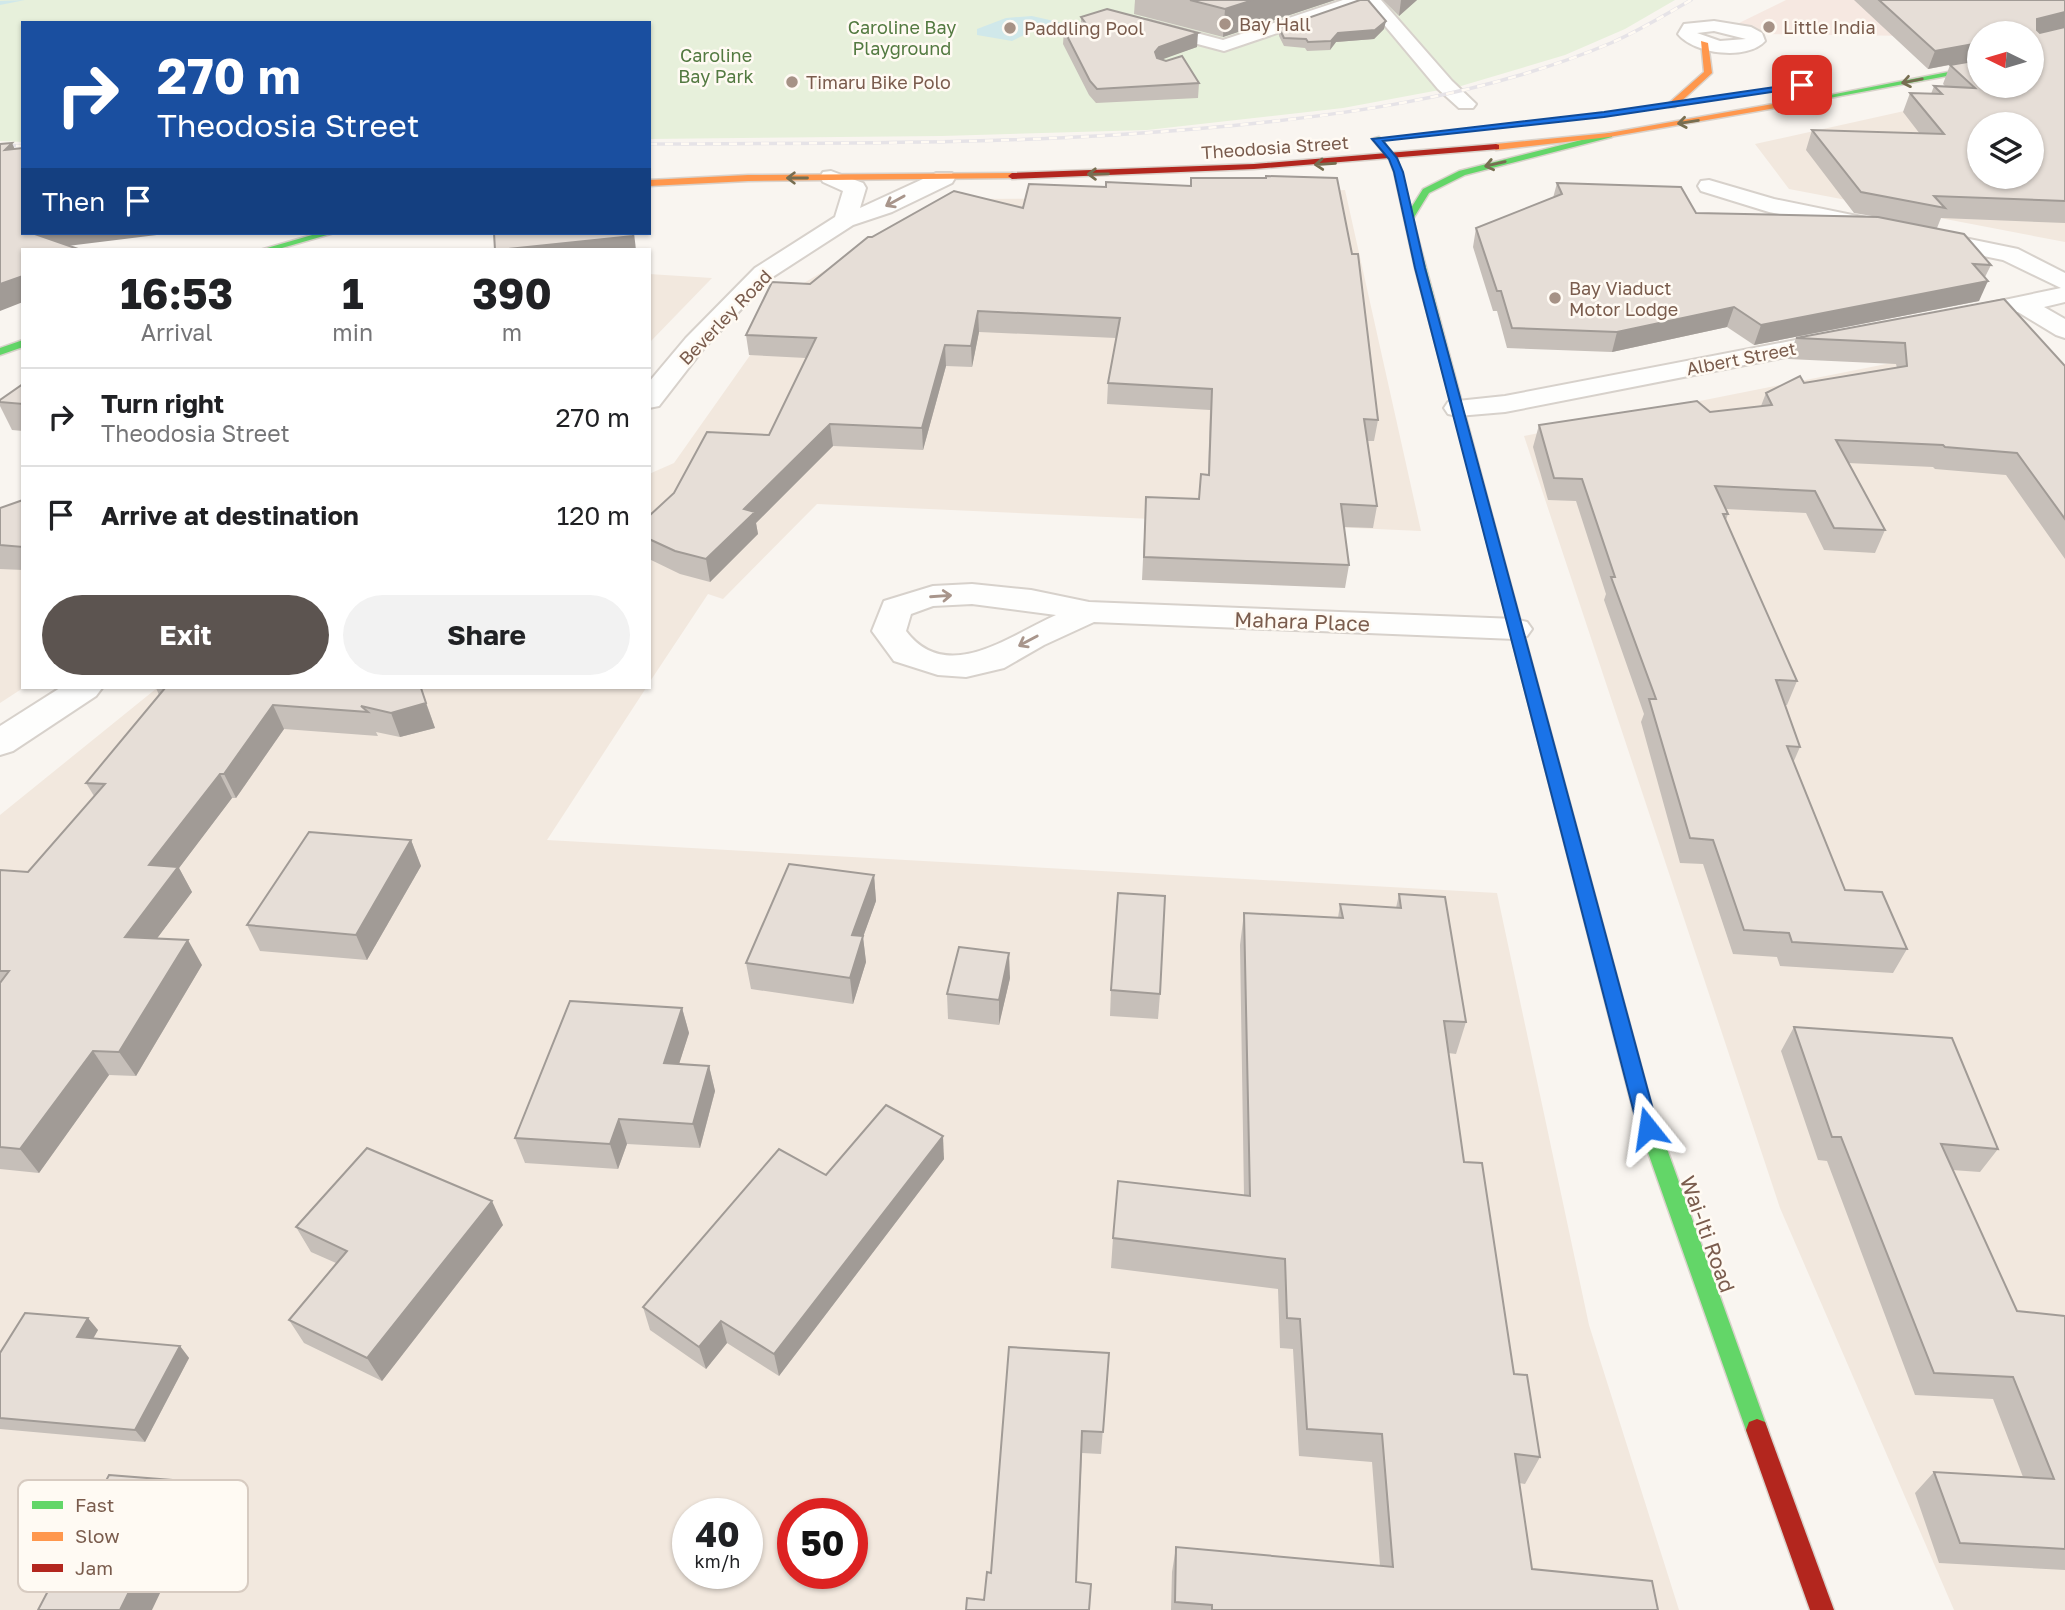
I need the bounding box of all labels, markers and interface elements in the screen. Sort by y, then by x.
place label: Bay Hall [1239,13,1311,35]
park label: Caroline Bay Playground [848,16,956,59]
marker: Bay Hall [1217,16,1233,32]
place label: Little India [1783,16,1876,38]
place label: Paddling Pool [1024,17,1144,39]
marker: Little India [1761,19,1777,35]
marker: Paddling Pool [1002,20,1018,36]
north arrow [1967,21,2044,98]
map controls [1967,21,2044,189]
park label: Caroline Bay Park [678,44,754,87]
text: 270 m [157,46,301,105]
icon: right [42,49,133,140]
pin [1772,55,1832,115]
icon: arrive [1783,66,1821,104]
place label: Timaru Bike Polo [806,71,951,93]
marker: Timaru Bike Polo [784,74,800,90]
one-way arrow [1901,75,1924,89]
text: Theodosia Street [157,106,420,144]
button: layers [1967,112,2044,189]
one-way arrow [1677,116,1700,129]
street label: Theodosia Street [1201,131,1349,163]
one-way arrow [1314,157,1337,170]
one-way arrow [1485,159,1507,172]
one-way arrow [1087,168,1110,181]
one-way arrow [786,171,809,185]
icon: arrive [119,182,157,220]
text: Then [42,186,105,217]
one-way arrow [886,194,906,208]
street label: Beverley Road [674,265,776,369]
text: 16:53 [120,268,233,318]
text: 1 [342,268,364,318]
text: 390 [472,268,552,318]
place label: Bay Viaduct Motor Lodge [1569,277,1678,320]
marker: Bay Viaduct Motor Lodge [1547,290,1563,306]
text: Arrival [141,318,213,346]
text: min [332,318,373,346]
text: m [502,318,522,346]
street label: Albert Street [1684,337,1798,379]
text: Turn right [101,388,224,419]
icon: right [42,398,80,436]
text: 270 m [556,402,630,433]
text: Theodosia Street [101,419,290,447]
icon: arrive [42,496,80,534]
text: Arrive at destination [101,500,359,531]
text: 120 m [557,500,630,531]
one-way arrow [929,589,951,602]
button: Exit [42,595,329,675]
button: Share [343,595,630,675]
street label: Mahara Place [1234,606,1370,636]
one-way arrow [1018,634,1038,648]
position arrow [1611,1091,1685,1165]
street label: Wai-Iti Road [1675,1172,1741,1296]
legend [18,1480,248,1592]
text: Fast [75,1493,114,1516]
speed limit sign: 50 [777,1498,868,1589]
text: 40 [695,1513,740,1555]
text: Slow [75,1524,120,1547]
text: km/h [695,1550,740,1572]
text: Jam [75,1556,113,1579]

